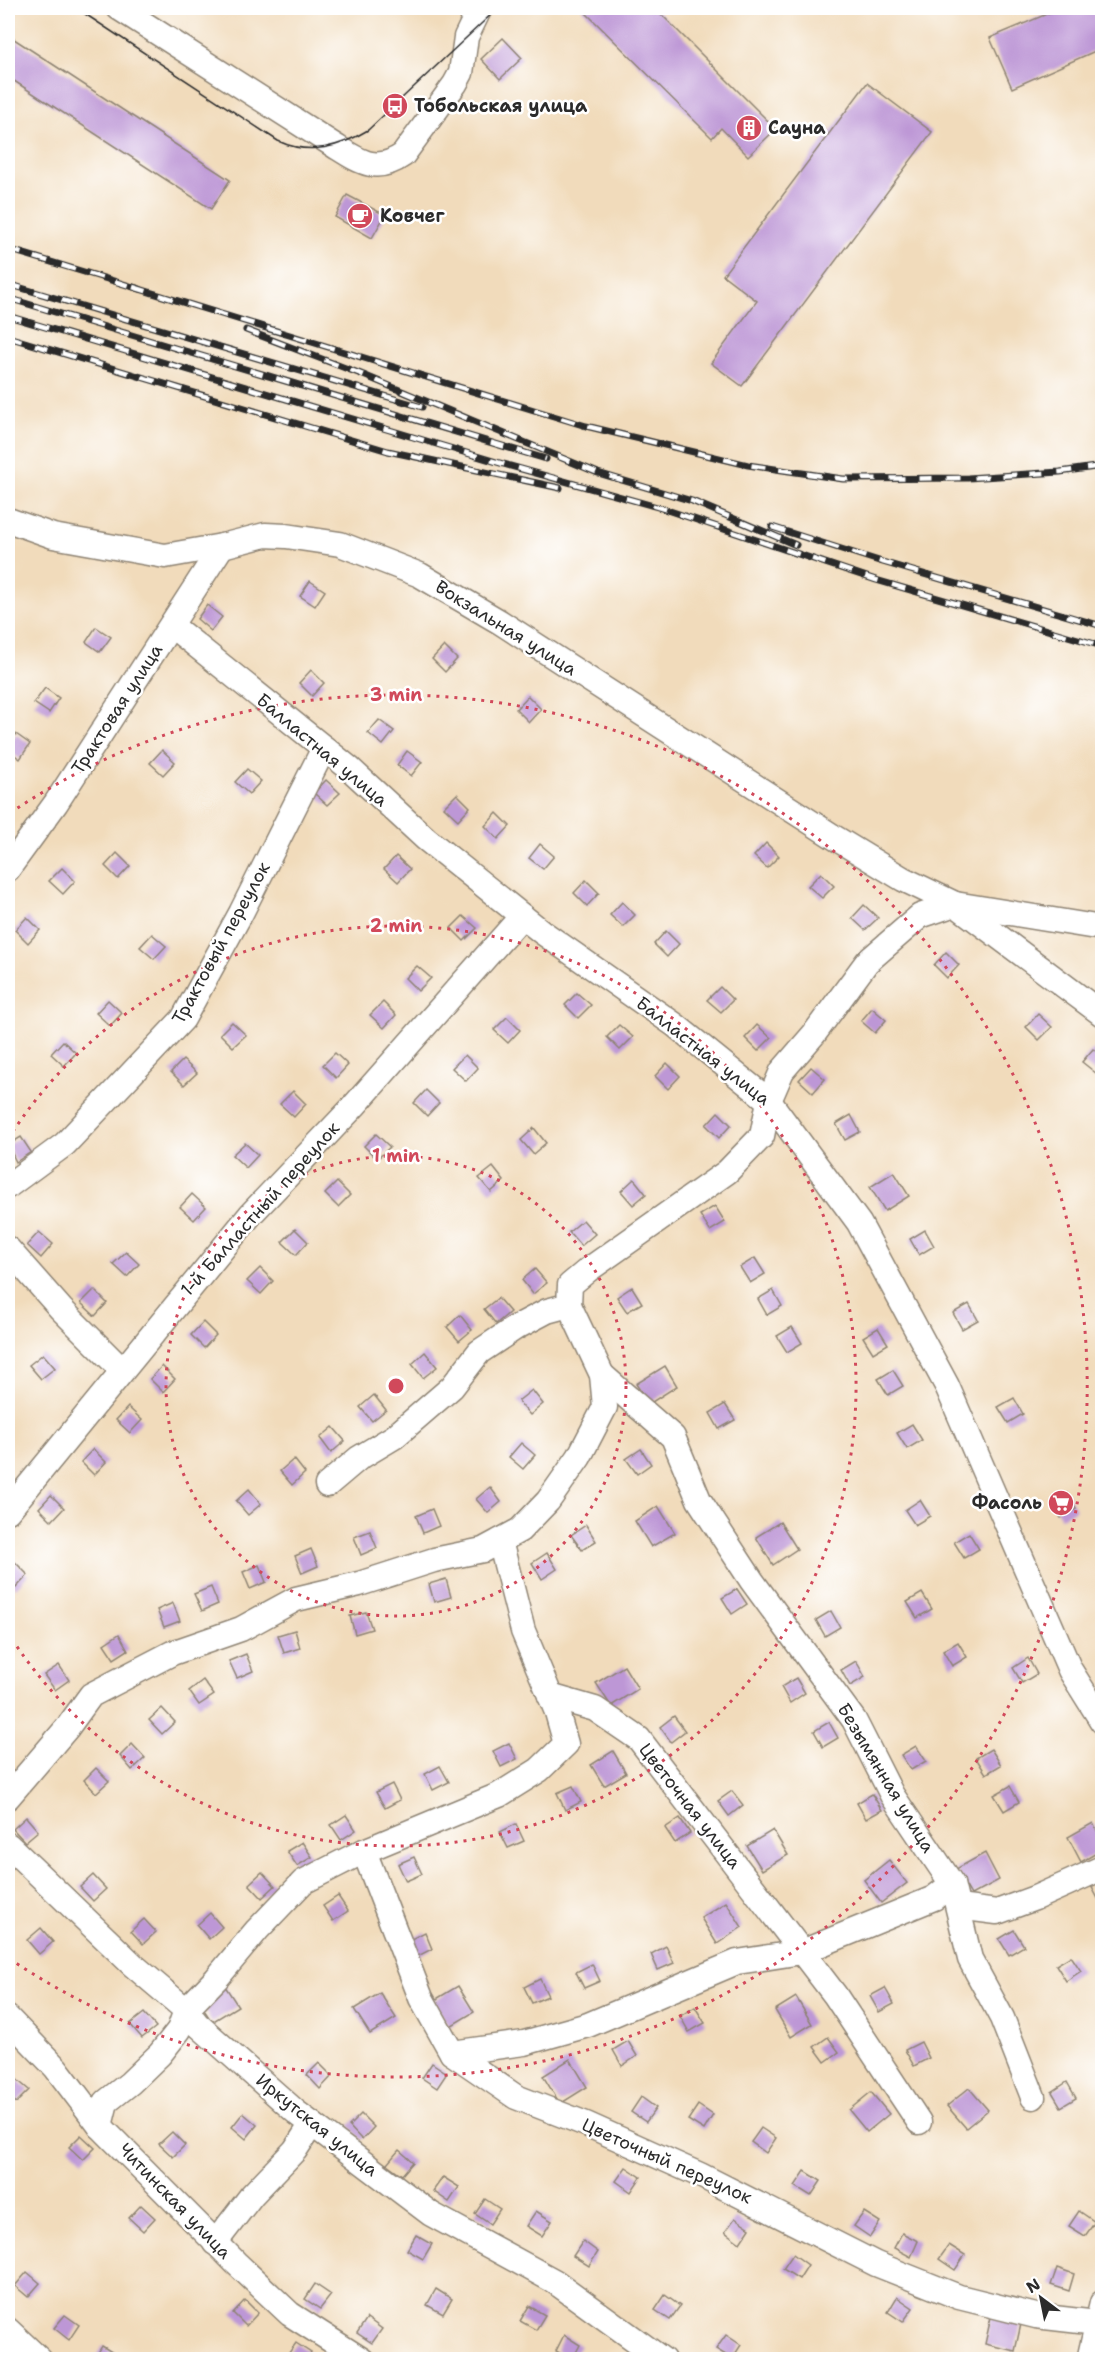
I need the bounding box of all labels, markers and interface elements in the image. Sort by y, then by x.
bus stop icon: Тобольская улица [380,91,410,121]
place label: Тобольская улица [414,94,588,118]
building icon: Сауна [734,113,764,143]
place label: Сауна [768,116,826,140]
cafe icon: Ковчег [345,201,375,231]
place label: Ковчег [380,204,445,228]
street label: Вокзальная улица [431,575,581,681]
street label: Трактовая улица [66,639,168,779]
text: 3 min [370,683,422,707]
street label: Балластная улица [251,688,393,812]
street label: Трактовый переулок [166,857,276,1028]
text: 2 min [370,914,422,938]
street label: Балластная улица [631,991,775,1111]
street label: 1-й Балластный переулок [175,1116,345,1301]
text: 1 min [372,1144,420,1168]
centre of rings [386,1376,406,1396]
supermarket icon: Фасоль [1046,1488,1076,1518]
place label: Фасоль [972,1491,1042,1515]
street label: Безымянная улица [832,1699,940,1857]
street label: Цветочная улица [633,1738,747,1874]
street label: Иркутская улица [251,2068,383,2182]
street label: Цветочный переулок [578,2113,756,2210]
street label: Читинская улица [113,2138,237,2264]
north arrow [1011,2268,1071,2328]
text: N [1022,2273,1044,2298]

